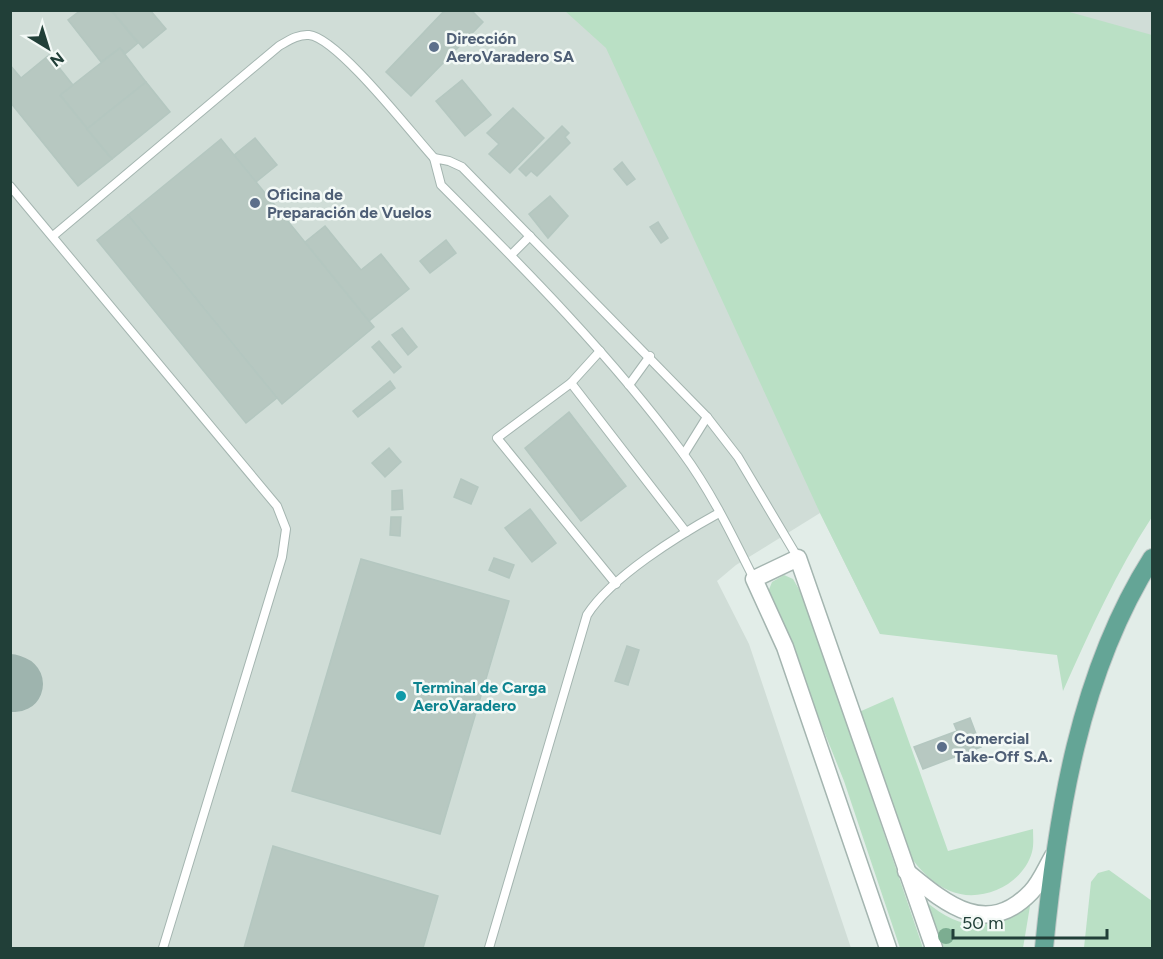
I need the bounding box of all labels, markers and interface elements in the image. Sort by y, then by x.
north arrow [18,18,78,78]
place label: Dirección AeroVaradero SA [446,29,575,66]
marker: Dirección AeroVaradero SA [427,40,441,54]
text: N [46,48,68,71]
place label: Oficina de Preparación de Vuelos [267,185,432,222]
marker: Oficina de Preparación de Vuelos [248,196,262,210]
place label: Terminal de Carga AeroVaradero [413,678,546,715]
marker: Terminal de Carga AeroVaradero [394,689,408,703]
place label: Comercial Take-Off S.A. [954,729,1052,766]
marker: Comercial Take-Off S.A. [935,740,949,754]
scale bar [953,902,1108,940]
text: 50 m [962,912,1004,934]

